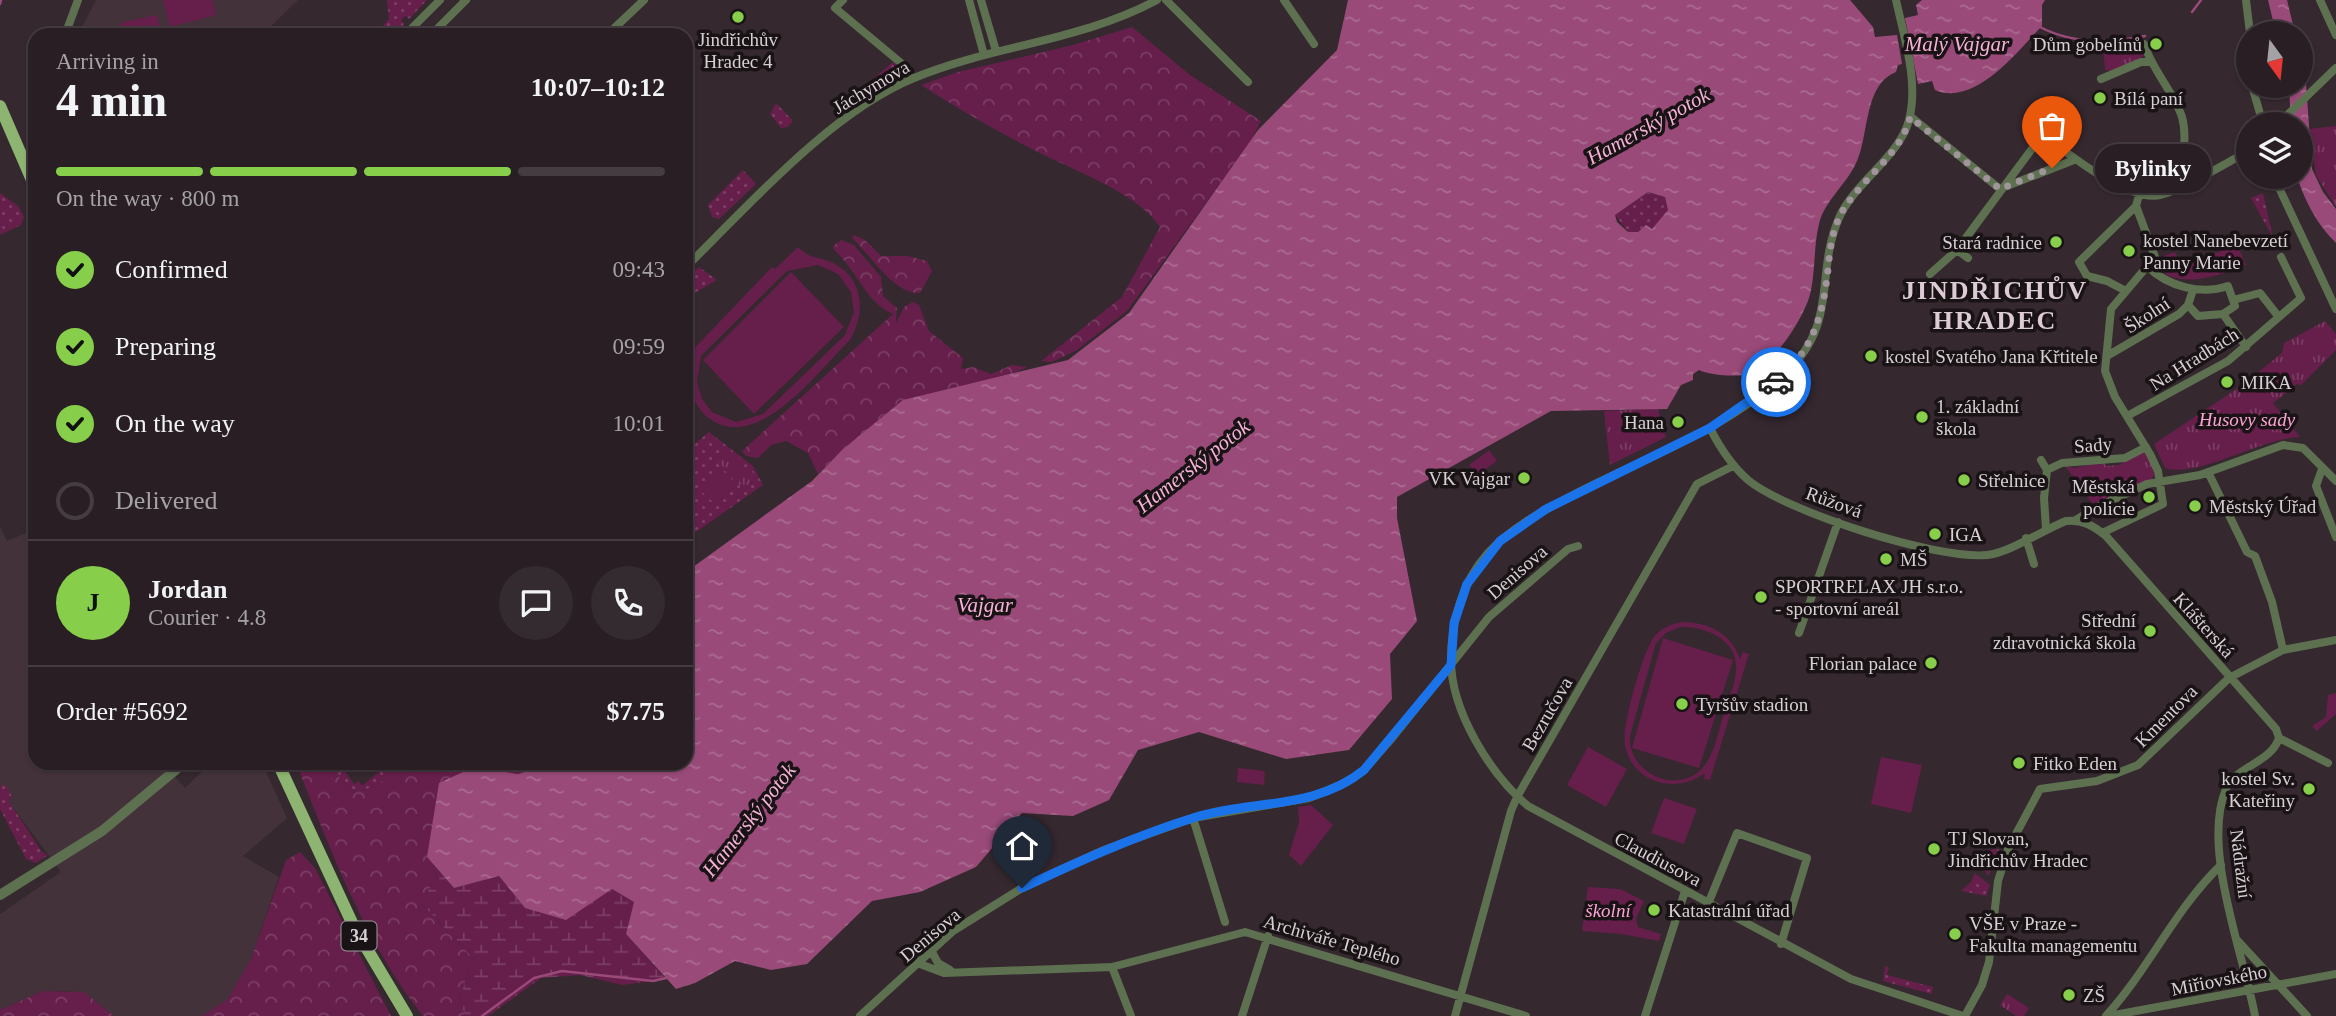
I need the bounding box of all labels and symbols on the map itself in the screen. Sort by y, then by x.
marker: Jindřichův Hradec 4 [730,9,746,25]
north arrow [2236,21,2314,98]
place label: Jindřichův Hradec 4 [698,29,779,72]
water label: Malý Vajgar [1904,32,2010,56]
place label: Dům gobelínů [2033,34,2142,55]
marker: Dům gobelínů [2148,36,2164,52]
street label: Jáchymova [829,56,914,118]
water label: Hamerský potok [1581,82,1714,170]
place label: Bílá paní [2114,88,2184,109]
marker: Bílá paní [2092,90,2108,106]
pin [2022,96,2082,168]
callout: Bylinky [2094,144,2210,192]
place label: kostel Nanebevzetí Panny Marie [2143,230,2289,273]
place label: Stará radnice [1942,232,2042,253]
marker: Stará radnice [2048,234,2064,250]
marker: kostel Nanebevzetí Panny Marie [2121,243,2137,259]
district label: JINDŘICHŮV HRADEC [1902,275,2088,335]
street label: Školní [2120,292,2174,337]
street label: Na Hradbách [2146,323,2243,395]
place label: kostel Svatého Jana Křtitele [1885,346,2098,367]
courier [1741,347,1811,417]
marker: kostel Svatého Jana Křtitele [1863,348,1879,364]
place label: MIKA [2241,372,2292,393]
marker: MIKA [2219,374,2235,390]
place label: 1. základní škola [1936,396,2020,439]
marker: 1. základní škola [1914,409,1930,425]
park label: Husovy sady [2198,409,2296,430]
place label: Hana [1624,412,1665,433]
water label: Hamerský potok [1131,414,1255,518]
marker: Hana [1670,414,1686,430]
street label: Sady [2073,433,2113,457]
place label: VK Vajgar [1429,468,1511,489]
marker: VK Vajgar [1516,470,1532,486]
place label: Střelnice [1978,470,2046,491]
marker: Střelnice [1956,472,1972,488]
place label: Městská policie [2072,476,2136,519]
street label: Růžová [1803,482,1865,522]
marker: Městská policie [2141,489,2157,505]
place label: Městský Úřad [2209,496,2317,517]
marker: Městský Úřad [2187,498,2203,514]
place label: IGA [1949,524,1983,545]
marker: IGA [1927,526,1943,542]
street label: Denisova [1483,540,1551,603]
place label: MŠ [1900,549,1927,570]
marker: MŠ [1878,551,1894,567]
place label: SPORTRELAX JH s.r.o. - sportovní areál [1775,576,1963,619]
street label: Klášterská [2169,588,2239,662]
marker: SPORTRELAX JH s.r.o. - sportovní areál [1753,589,1769,605]
water label: Vajgar [957,593,1014,617]
place label: Střední zdravotnická škola [1993,610,2137,653]
marker: Střední zdravotnická škola [2142,623,2158,639]
place label: Florian palace [1809,653,1917,674]
marker: Florian palace [1923,655,1939,671]
street label: Bezručova [1518,673,1577,754]
street label: Kmentova [2131,680,2202,751]
place label: Tyršův stadion [1696,694,1809,715]
marker: Tyršův stadion [1674,696,1690,712]
place label: Fitko Eden [2033,753,2117,774]
marker: Fitko Eden [2011,755,2027,771]
water label: Hamerský potok [697,758,801,882]
place label: kostel Sv. Kateřiny [2221,768,2295,811]
marker: kostel Sv. Kateřiny [2301,781,2317,797]
pin [992,816,1052,888]
street label: Claudiusova [1611,827,1705,891]
place label: TJ Slovan, Jindřichův Hradec [1948,828,2088,871]
street label: Nádražní [2226,828,2256,901]
marker: TJ Slovan, Jindřichův Hradec [1926,841,1942,857]
park label: školní [1585,900,1632,921]
place label: Katastrální úřad [1668,900,1790,921]
marker: Katastrální úřad [1646,902,1662,918]
street label: Denisova [896,904,965,966]
street label: Archiváře Teplého [1261,910,1403,970]
place label: VŠE v Praze - Fakulta managementu [1969,913,2138,956]
road number: 34 [342,922,376,951]
marker: VŠE v Praze - Fakulta managementu [1947,926,1963,942]
street label: Miřiovského [2169,960,2269,1000]
place label: ZŠ [2083,985,2105,1006]
marker: ZŠ [2061,987,2077,1003]

